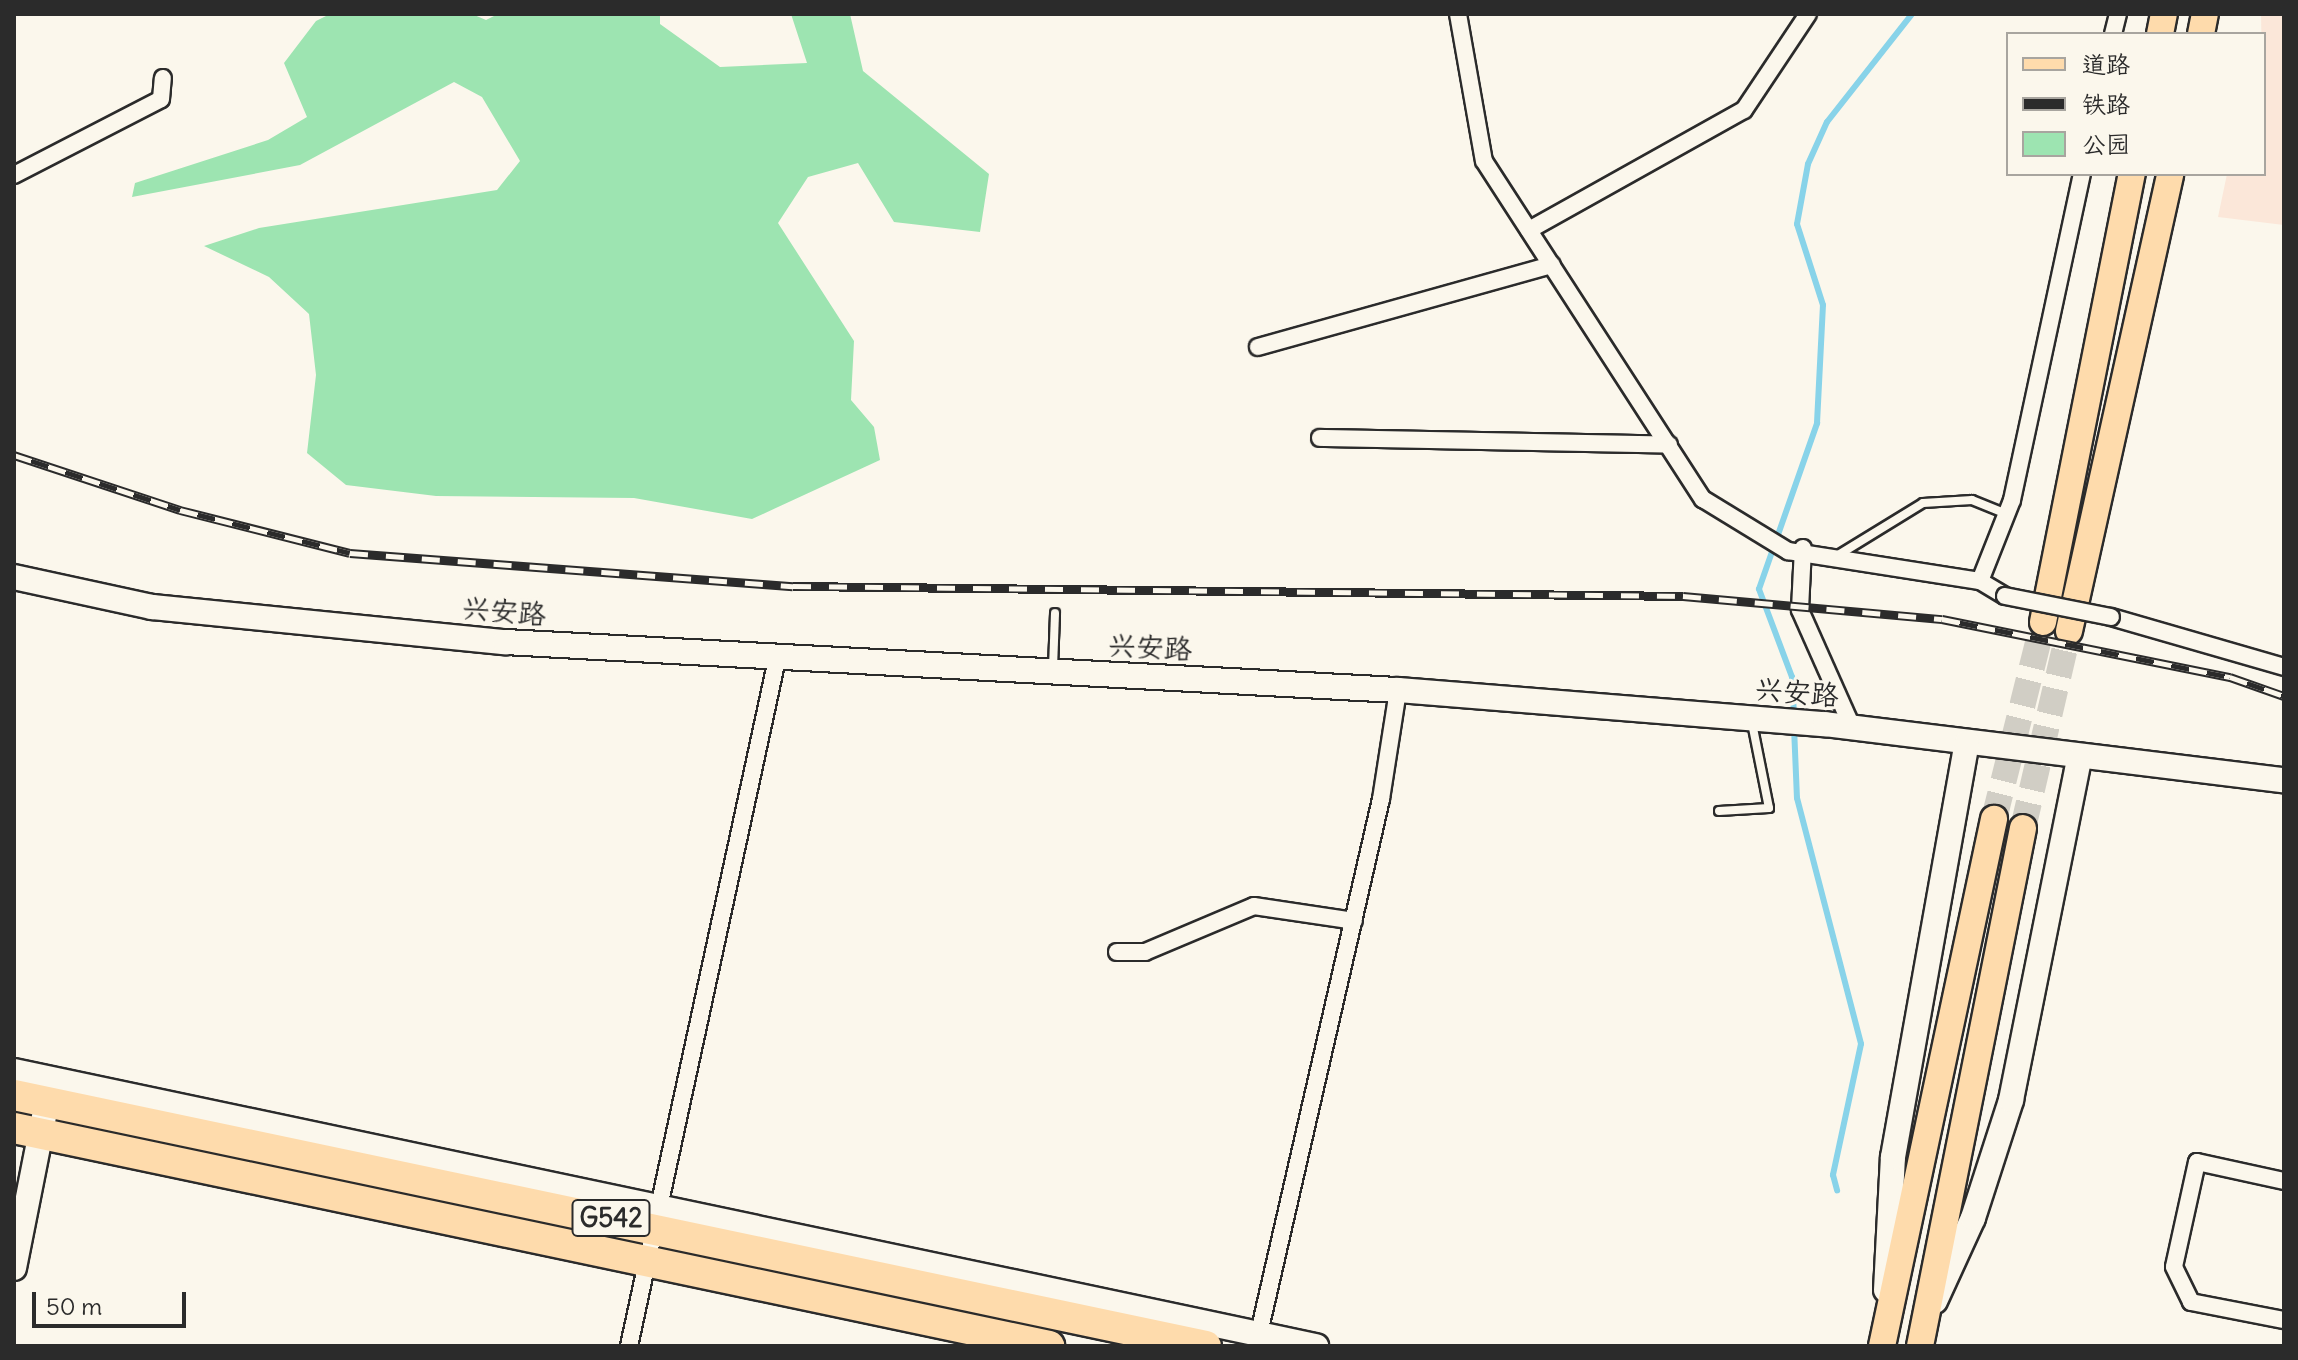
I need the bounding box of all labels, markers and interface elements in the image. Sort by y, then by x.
legend [2006,32,2266,176]
text: 道路 [2082,49,2130,79]
text: 铁路 [2082,89,2130,119]
text: 公园 [2082,129,2130,159]
street label: 兴安路 [461,591,547,631]
street label: 兴安路 [1107,628,1193,666]
street label: 兴安路 [1754,672,1840,712]
road number: G542 [571,1196,651,1240]
scale bar [36,1276,190,1326]
text: 50 m [46,1291,102,1321]

